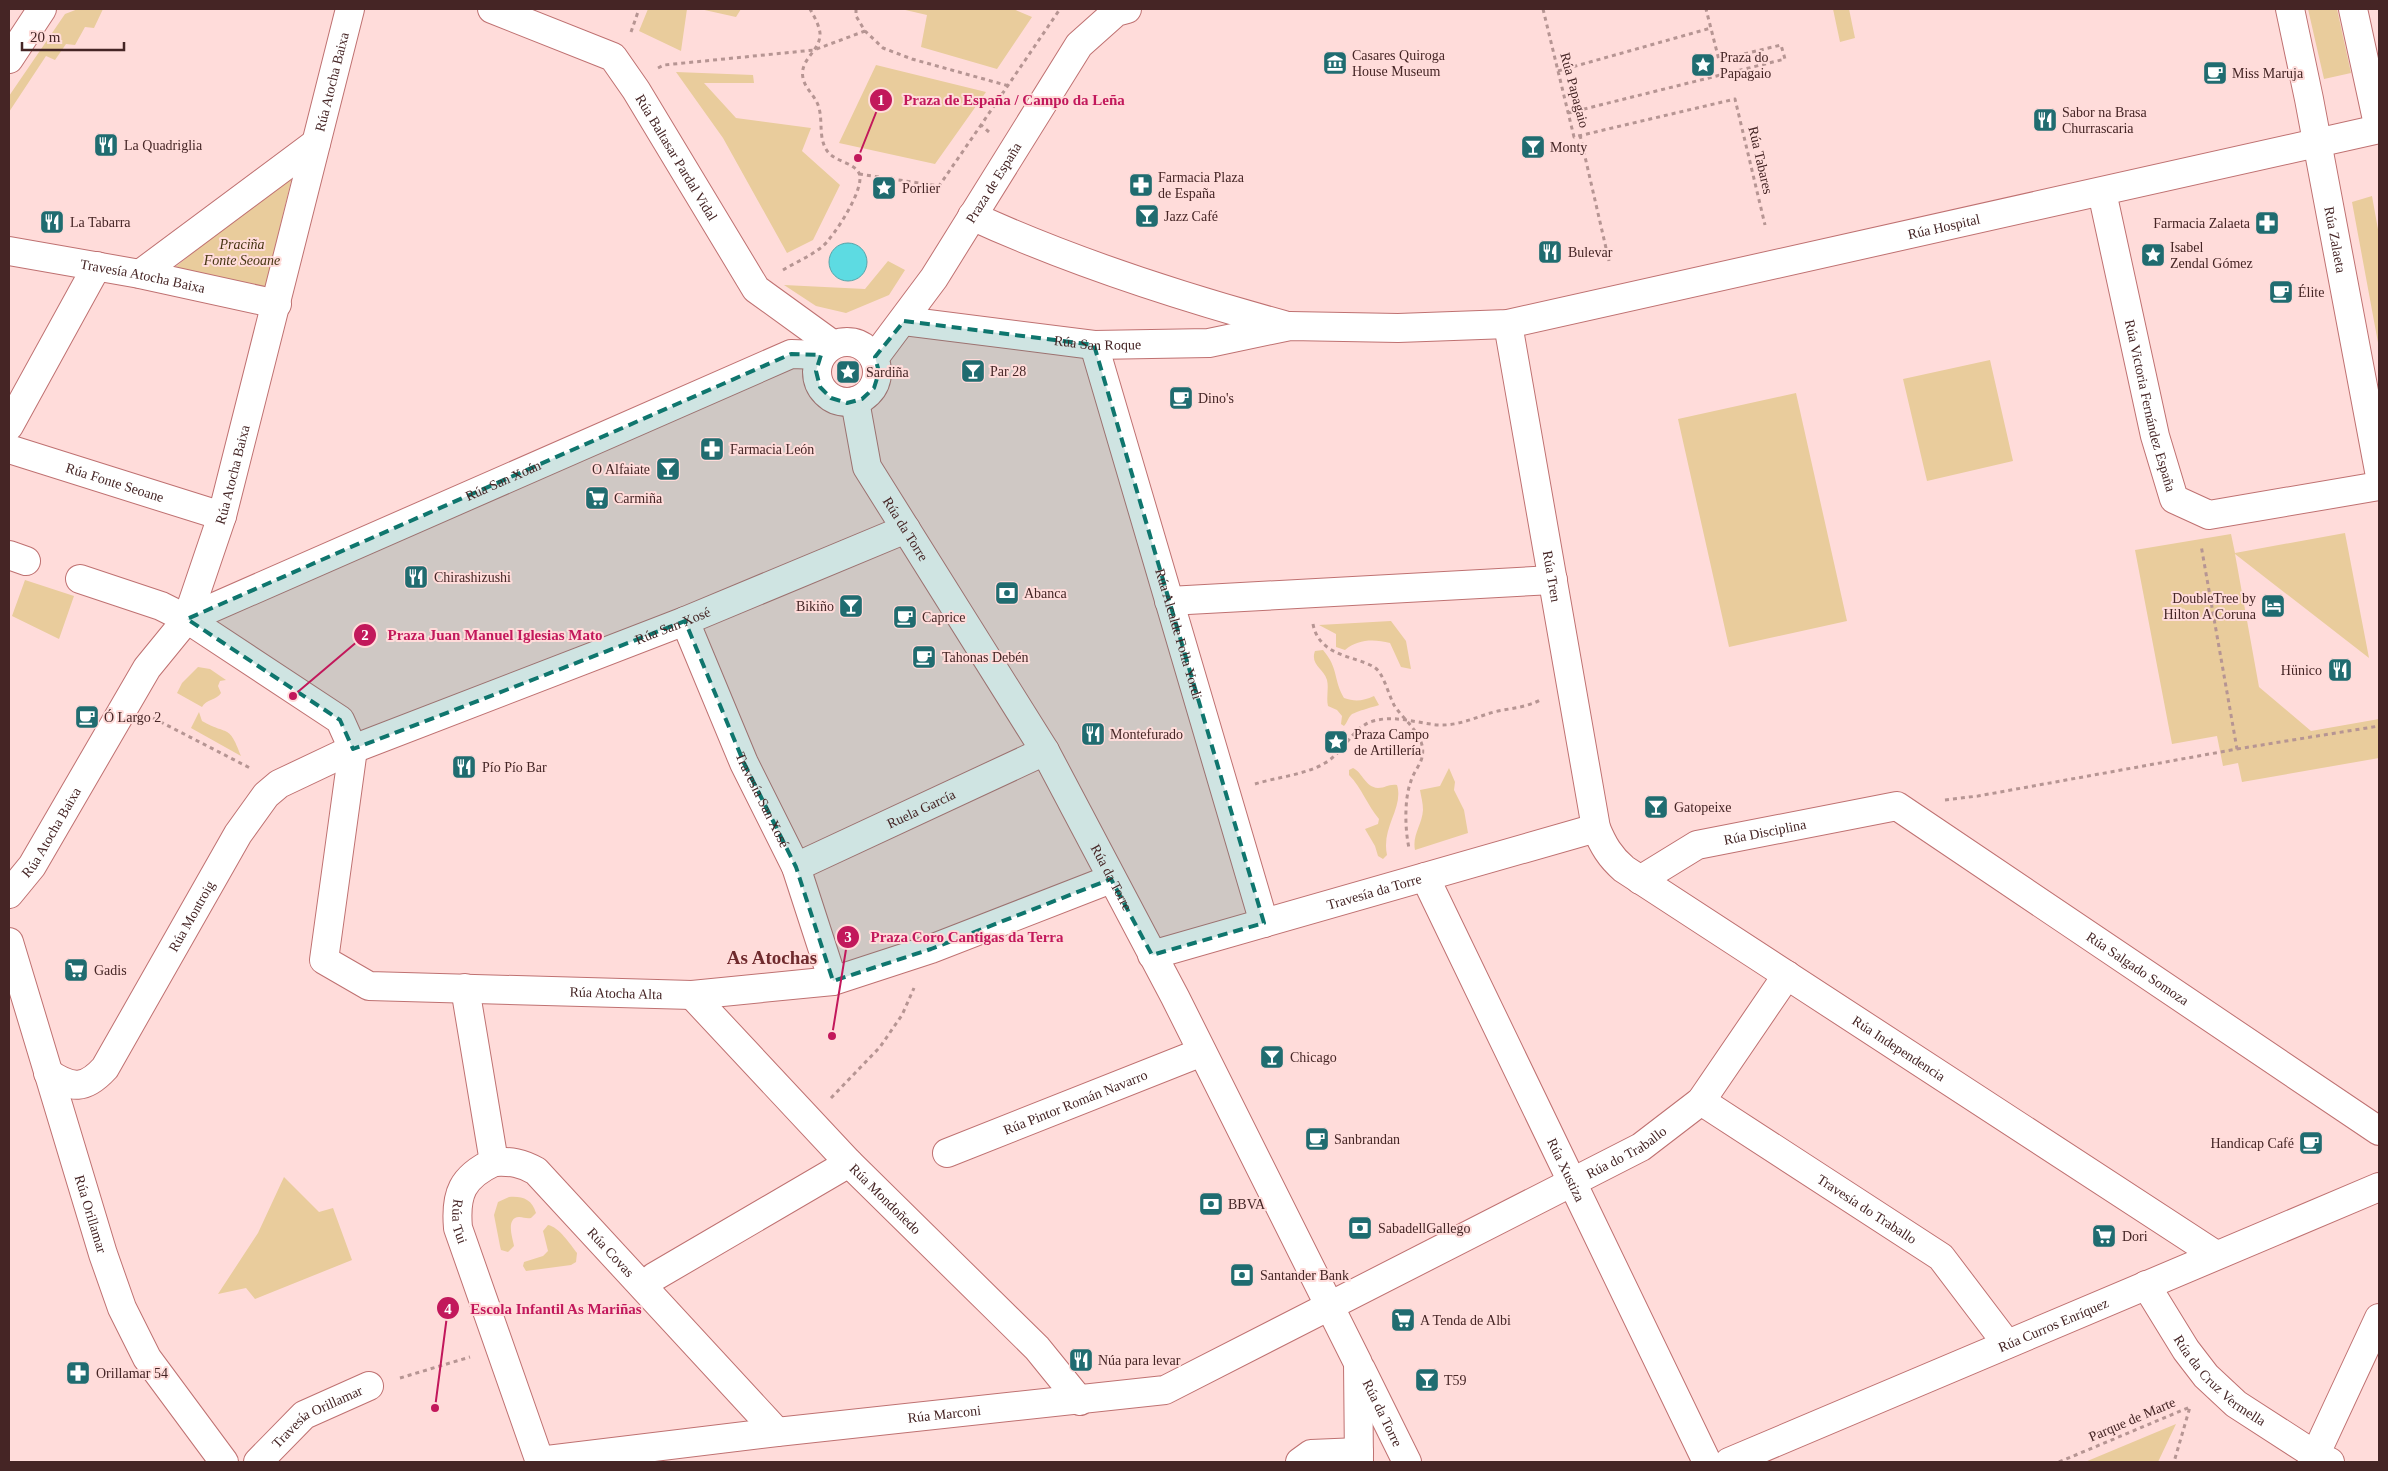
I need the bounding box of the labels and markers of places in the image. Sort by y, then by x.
place label: Casares Quiroga House Museum [1352,48,1446,79]
museum icon: Casares Quiroga House Museum [1322,50,1348,76]
place label: Praza do Papagaio [1720,50,1771,81]
place icon: Praza do Papagaio [1690,52,1716,78]
cafe icon: Miss Maruja [2202,60,2228,86]
place label: Miss Maruja [2232,66,2304,81]
callout: Praza de España / Campo da Leña [868,85,1135,115]
place label: Sabor na Brasa Churrascaria [2062,105,2148,136]
restaurant icon: Sabor na Brasa Churrascaria [2032,107,2058,133]
restaurant icon: La Quadriglia [93,132,119,158]
bar icon: Monty [1520,134,1546,160]
place label: La Quadriglia [124,138,203,153]
place label: Monty [1550,140,1587,155]
place label: Farmacia Plaza de España [1158,170,1245,201]
pharmacy icon: Farmacia Plaza de España [1128,172,1154,198]
place icon: Porlier [871,175,897,201]
place label: Porlier [902,181,940,196]
bar icon: Jazz Café [1134,203,1160,229]
restaurant icon: La Tabarra [39,209,65,235]
place label: Jazz Café [1164,209,1218,224]
pharmacy icon: Farmacia Zalaeta [2254,210,2280,236]
place label: La Tabarra [70,215,131,230]
place label: Farmacia Zalaeta [2153,216,2251,231]
restaurant icon: Bulevar [1537,239,1563,265]
place label: Isabel Zendal Gómez [2170,240,2253,271]
place icon: Isabel Zendal Gómez [2140,242,2166,268]
place label: Bulevar [1568,245,1613,260]
cafe icon: Élite [2268,279,2294,305]
place label: Élite [2298,284,2324,300]
bar icon: Par 28 [960,358,986,384]
place icon: Sardiña [835,359,861,385]
place label: Par 28 [990,364,1026,379]
place label: Sardiña [866,365,910,380]
cafe icon: Dino's [1168,385,1194,411]
place label: Dino's [1198,391,1234,406]
pharmacy icon: Farmacia León [699,436,725,462]
place label: Farmacia León [730,442,814,457]
bar icon: O Alfaiate [655,456,681,482]
place label: O Alfaiate [592,462,650,477]
supermarket icon: Carmiña [584,485,610,511]
place label: Carmiña [614,491,663,506]
restaurant icon: Chirashizushi [403,564,429,590]
place label: Chirashizushi [434,570,511,585]
bank icon: Abanca [994,580,1020,606]
place label: Abanca [1024,586,1068,601]
place label: DoubleTree by Hilton A Coruna [2163,591,2257,622]
bar icon: Bikiño [838,593,864,619]
hotel icon: DoubleTree by Hilton A Coruna [2260,593,2286,619]
place label: Bikiño [796,599,834,614]
cafe icon: Caprice [892,604,918,630]
place label: Caprice [922,610,966,625]
callout: Praza Juan Manuel Iglesias Mato [353,620,613,650]
cafe icon: Tahonas Debén [911,644,937,670]
place label: Tahonas Debén [942,650,1029,665]
restaurant icon: Hünico [2327,657,2353,683]
place label: Hünico [2281,663,2322,678]
cafe icon: Ó Largo 2 [74,704,100,730]
place label: Ó Largo 2 [104,709,161,725]
restaurant icon: Montefurado [1080,721,1106,747]
place label: Montefurado [1110,727,1183,742]
place label: Praza Campo de Artillería [1354,727,1429,758]
place icon: Praza Campo de Artillería [1323,729,1349,755]
restaurant icon: Pío Pío Bar [451,754,477,780]
place label: Pío Pío Bar [482,760,547,775]
bar icon: Gatopeixe [1643,794,1669,820]
place label: Gatopeixe [1674,800,1732,815]
callout: Praza Coro Cantigas da Terra [836,922,1074,952]
supermarket icon: Gadis [63,957,89,983]
place label: Gadis [94,963,127,978]
bar icon: Chicago [1259,1044,1285,1070]
place label: Chicago [1290,1050,1337,1065]
cafe icon: Sanbrandan [1304,1126,1330,1152]
cafe icon: Handicap Café [2298,1130,2324,1156]
place label: Sanbrandan [1334,1132,1400,1147]
place label: Handicap Café [2210,1136,2294,1151]
bank icon: BBVA [1198,1191,1224,1217]
place label: BBVA [1228,1197,1266,1212]
bank icon: SabadellGallego [1347,1215,1373,1241]
place label: SabadellGallego [1378,1221,1471,1236]
supermarket icon: Dori [2091,1223,2117,1249]
place label: Dori [2122,1229,2148,1244]
bank icon: Santander Bank [1229,1262,1255,1288]
place label: Santander Bank [1260,1268,1349,1283]
callout: Escola Infantil As Mariñas [435,1293,653,1323]
supermarket icon: A Tenda de Albi [1390,1307,1416,1333]
place label: A Tenda de Albi [1420,1313,1511,1328]
restaurant icon: Núa para levar [1068,1347,1094,1373]
place label: Núa para levar [1098,1353,1181,1368]
pharmacy icon: Orillamar 54 [65,1360,91,1386]
place label: Orillamar 54 [96,1366,168,1381]
bar icon: T59 [1414,1367,1440,1393]
place label: T59 [1444,1373,1467,1388]

